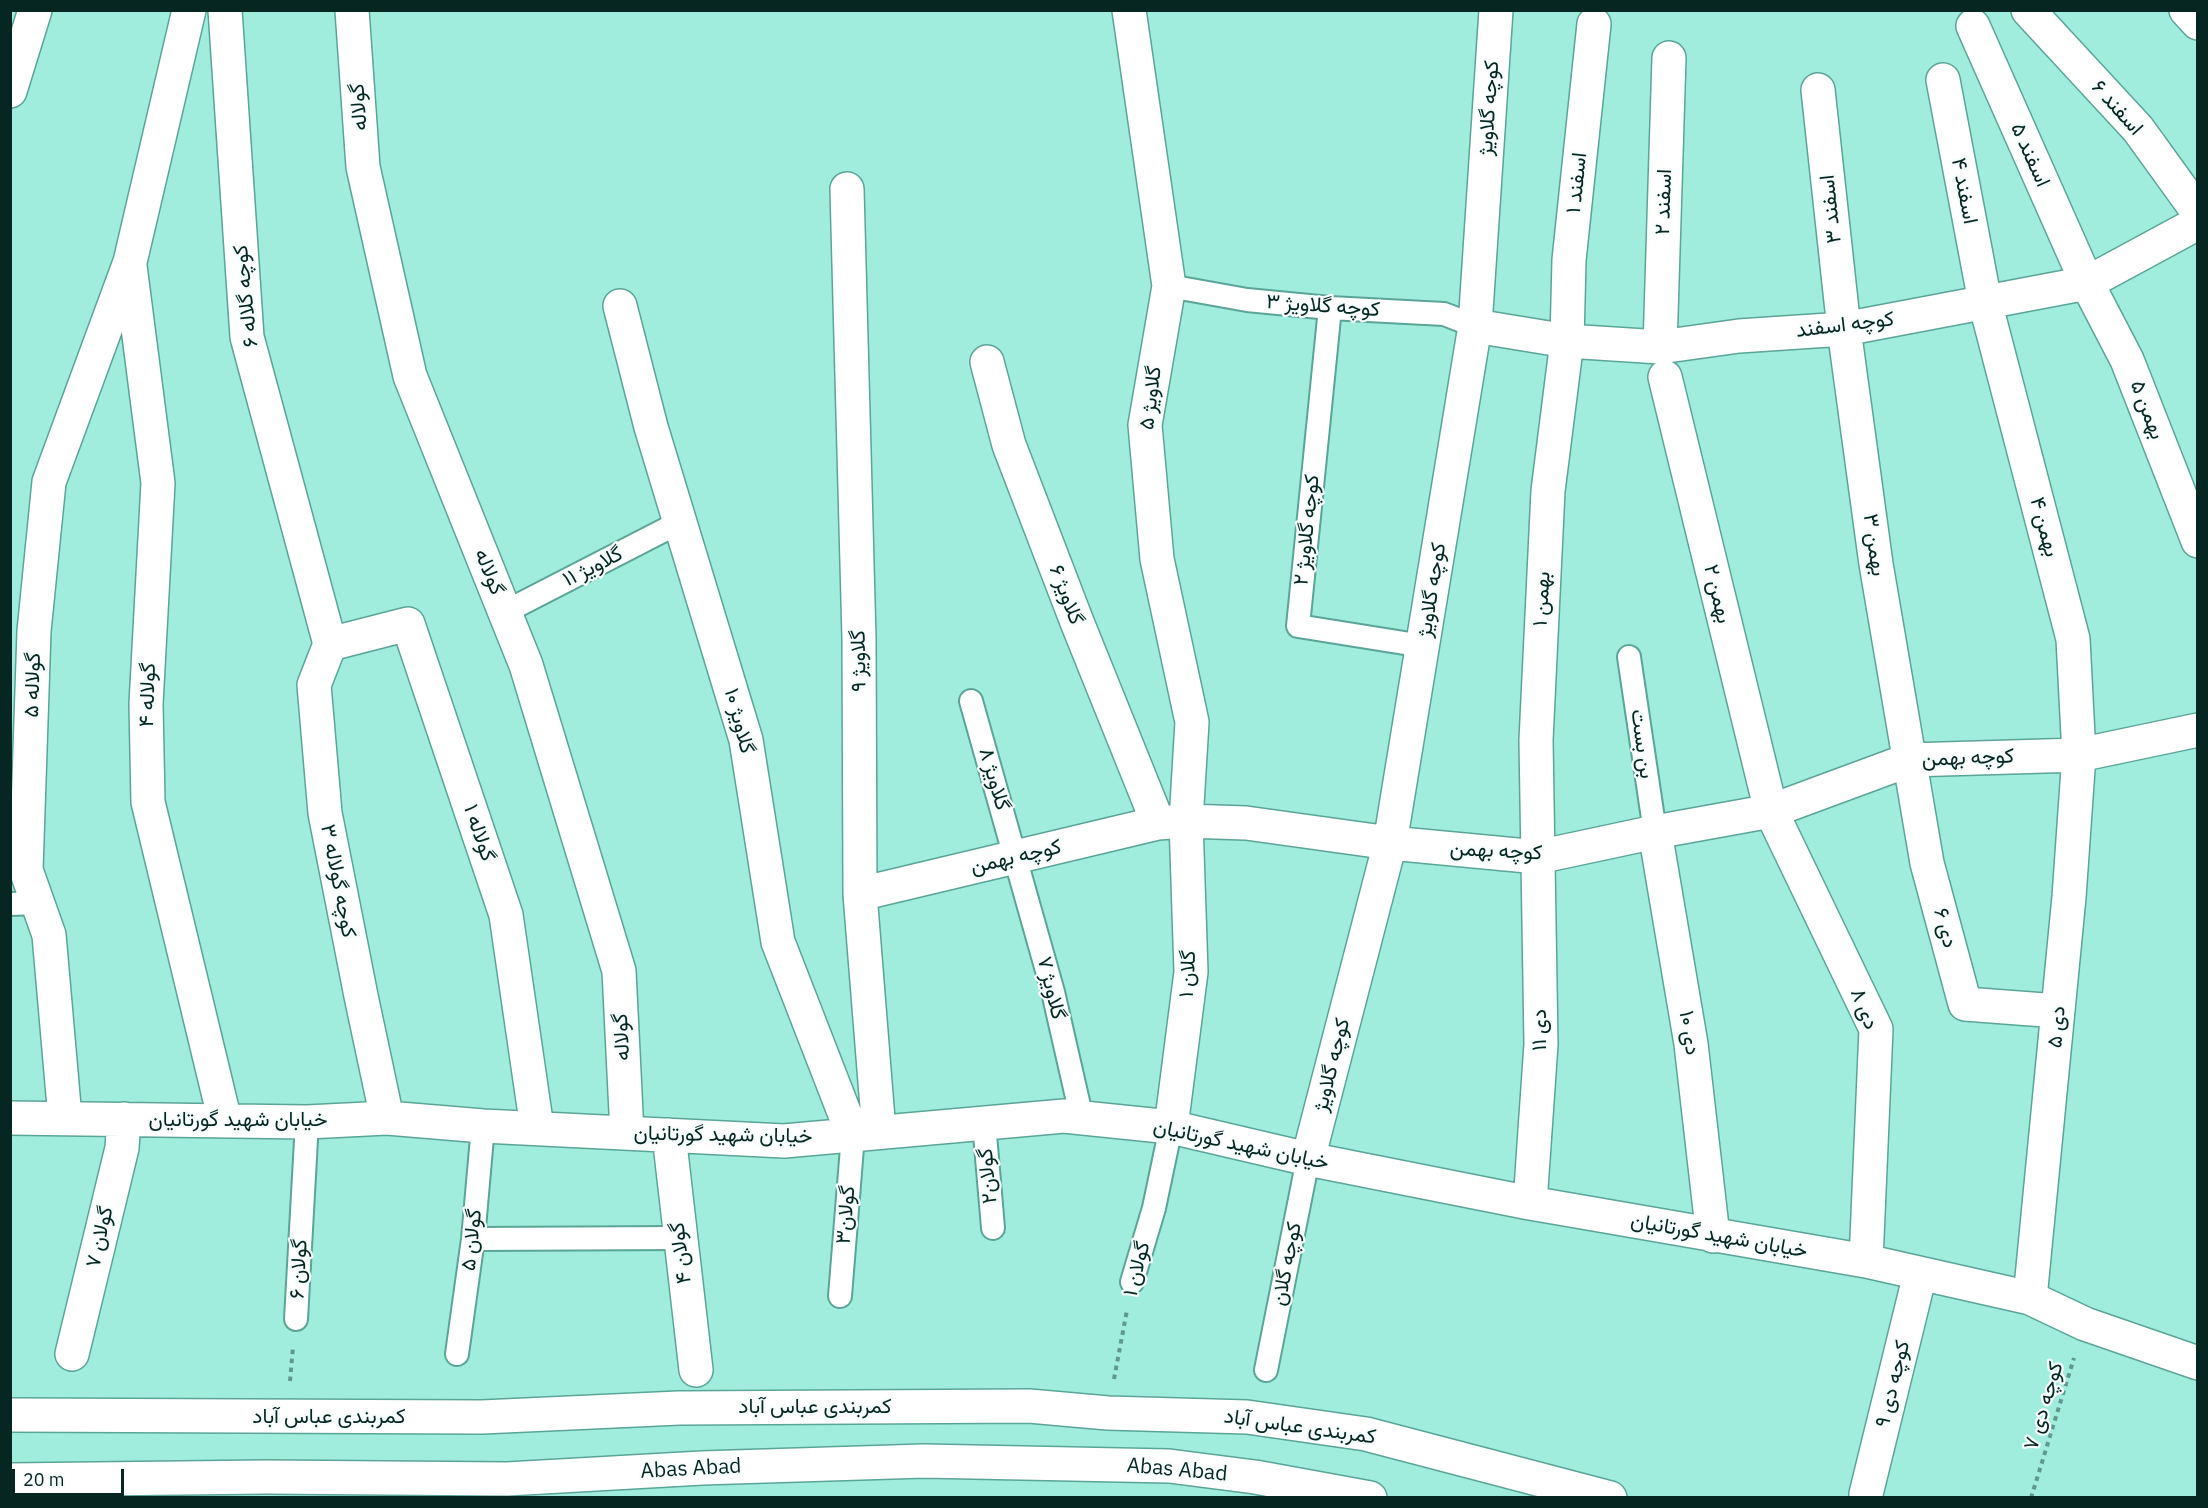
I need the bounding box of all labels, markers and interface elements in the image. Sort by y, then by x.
street label: کوچه گلاویژ [1473,60,1505,156]
street label: اسفند ۶ [2086,75,2148,141]
street label: گولاله [345,82,373,132]
street label: اسفند ۵ [2005,119,2055,191]
street label: اسفند ۱ [1561,151,1593,215]
street label: اسفند ۴ [1945,156,1983,226]
street label: اسفند ۲ [1650,169,1678,235]
street label: اسفند ۳ [1815,173,1847,245]
street label: کوچه گلاله ۶ [228,244,264,348]
street label: کوچه گلاویژ ۳ [1265,289,1381,323]
street label: کوچه اسفند [1794,306,1896,344]
street label: گلاویژ ۵ [1135,365,1167,431]
street label: بهمن ۵ [2124,377,2170,443]
street label: کوچه گلاویژ ۲ [1289,473,1325,587]
street label: بهمن ۴ [2024,494,2064,560]
street label: بهمن ۳ [1857,512,1891,578]
street label: گلاویژ ۱۱ [559,541,627,593]
street label: کوچه گلاویژ [1412,541,1452,639]
street label: گولاله [468,545,510,599]
street label: گلاویژ ۶ [1043,562,1089,628]
street label: بهمن ۲ [1698,562,1736,626]
street label: بهمن ۱ [1528,571,1556,627]
street label: گلاویژ ۹ [846,630,872,692]
street label: گولاله ۵ [19,652,47,718]
street label: گولاله ۴ [134,662,162,728]
street label: گلاویژ ۱۰ [718,686,760,756]
street label: بن بست [1625,708,1659,780]
street label: کوچه بهمن [1921,744,2015,772]
street label: گلاویژ ۸ [973,745,1015,813]
street label: گولاله ۱ [458,801,500,865]
street label: کوچه گولاله ۳ [315,822,361,940]
street label: کوچه بهمن [968,834,1064,880]
street label: کوچه بهمن [1449,836,1543,866]
street label: دی ۶ [1928,905,1962,951]
street label: گلان ۱ [1174,950,1202,998]
street label: گلاویژ ۷ [1031,954,1071,1022]
street label: دی ۸ [1844,985,1884,1033]
street label: دی ۵ [2043,1005,2071,1049]
street label: دی ۱۱ [1527,1009,1553,1051]
street label: دی ۱۰ [1673,1009,1705,1057]
street label: گولاله [608,1013,636,1061]
street label: کوچه گلاویژ [1308,1016,1356,1114]
street label: خیابان شهید گورتانیان [149,1107,327,1133]
street label: خیابان شهید گورتانیان [1151,1114,1331,1176]
street label: خیابان شهید گورتانیان [633,1121,813,1149]
street label: گولان۲ [973,1147,1003,1205]
street label: گولان۳ [831,1185,861,1245]
street label: گولان ۷ [81,1204,119,1270]
street label: گولان ۵ [456,1208,488,1272]
street label: خیابان شهید گورتانیان [1629,1208,1809,1264]
street label: کوچه گلان [1267,1220,1307,1308]
street label: گولان ۴ [665,1221,697,1285]
street label: گولان ۶ [285,1238,313,1300]
street label: گولان ۱ [1118,1239,1156,1299]
street label: کوچه دی ۹ [1870,1338,1916,1430]
street label: کوچه دی ۷ [2019,1359,2069,1453]
street label: کمربندی عباس آباد [738,1394,892,1420]
street label: کمربندی عباس آباد [252,1404,406,1430]
street label: کمربندی عباس آباد [1222,1404,1378,1450]
street label: Abas Abad [1126,1453,1228,1487]
street label: Abas Abad [640,1454,742,1484]
scale bar [15,1457,128,1495]
text: 20 m [23,1468,65,1491]

